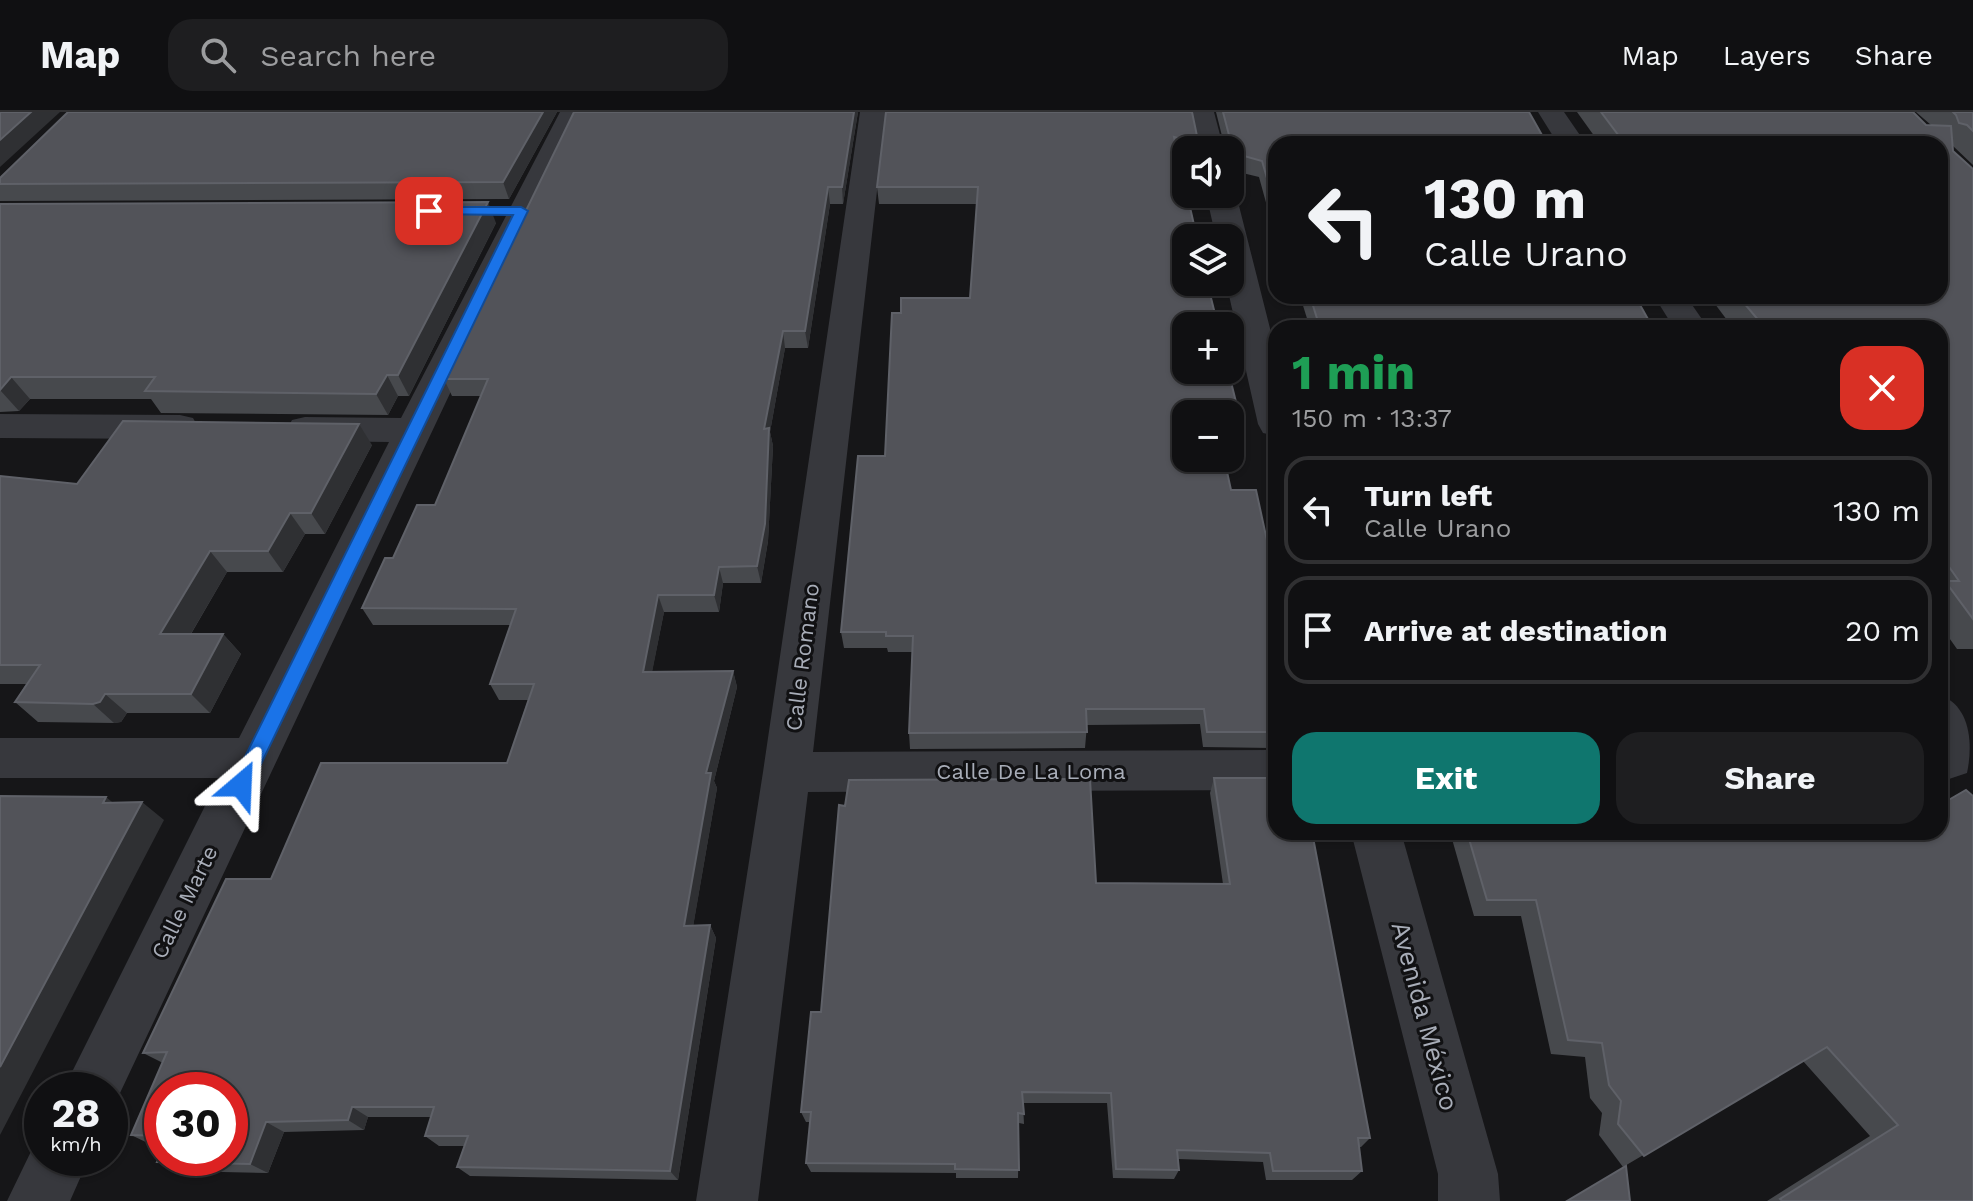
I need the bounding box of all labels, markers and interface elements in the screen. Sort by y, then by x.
search box [168,19,728,91]
text: Map [40,33,120,77]
icon: search [196,33,240,77]
text: Search here [260,38,436,73]
text: Map [1622,39,1679,72]
text: Layers [1723,39,1811,72]
text: Share [1855,39,1933,72]
map controls [1172,136,1244,472]
button: sound [1172,136,1244,208]
text: 130 m [1424,166,1586,232]
icon: left [1292,168,1396,272]
pin [395,177,463,245]
icon: arrive [407,189,451,233]
button: layers [1172,224,1244,296]
text: Calle Urano [1424,233,1628,275]
button: + [1172,312,1244,384]
text: 1 min [1292,344,1415,401]
button: close [1840,346,1924,430]
button: − [1172,400,1244,472]
text: 150 m · 13:37 [1292,403,1452,433]
text: Turn left [1364,478,1492,513]
icon: left [1296,488,1340,532]
text: 130 m [1833,493,1920,528]
text: Calle Urano [1364,513,1511,543]
street label: Calle Romano [781,582,824,732]
icon: arrive [1296,608,1340,652]
text: Arrive at destination [1364,613,1668,648]
text: 20 m [1845,613,1920,648]
button: Exit [1292,732,1600,824]
button: Share [1616,732,1924,824]
position arrow [199,743,283,827]
street label: Calle De La Loma [936,759,1126,784]
street label: Calle Marte [146,842,223,963]
street label: Avenida México [1385,918,1465,1114]
speed limit sign: 30 [144,1072,248,1176]
text: 28 [52,1090,100,1137]
text: km/h [50,1132,102,1156]

